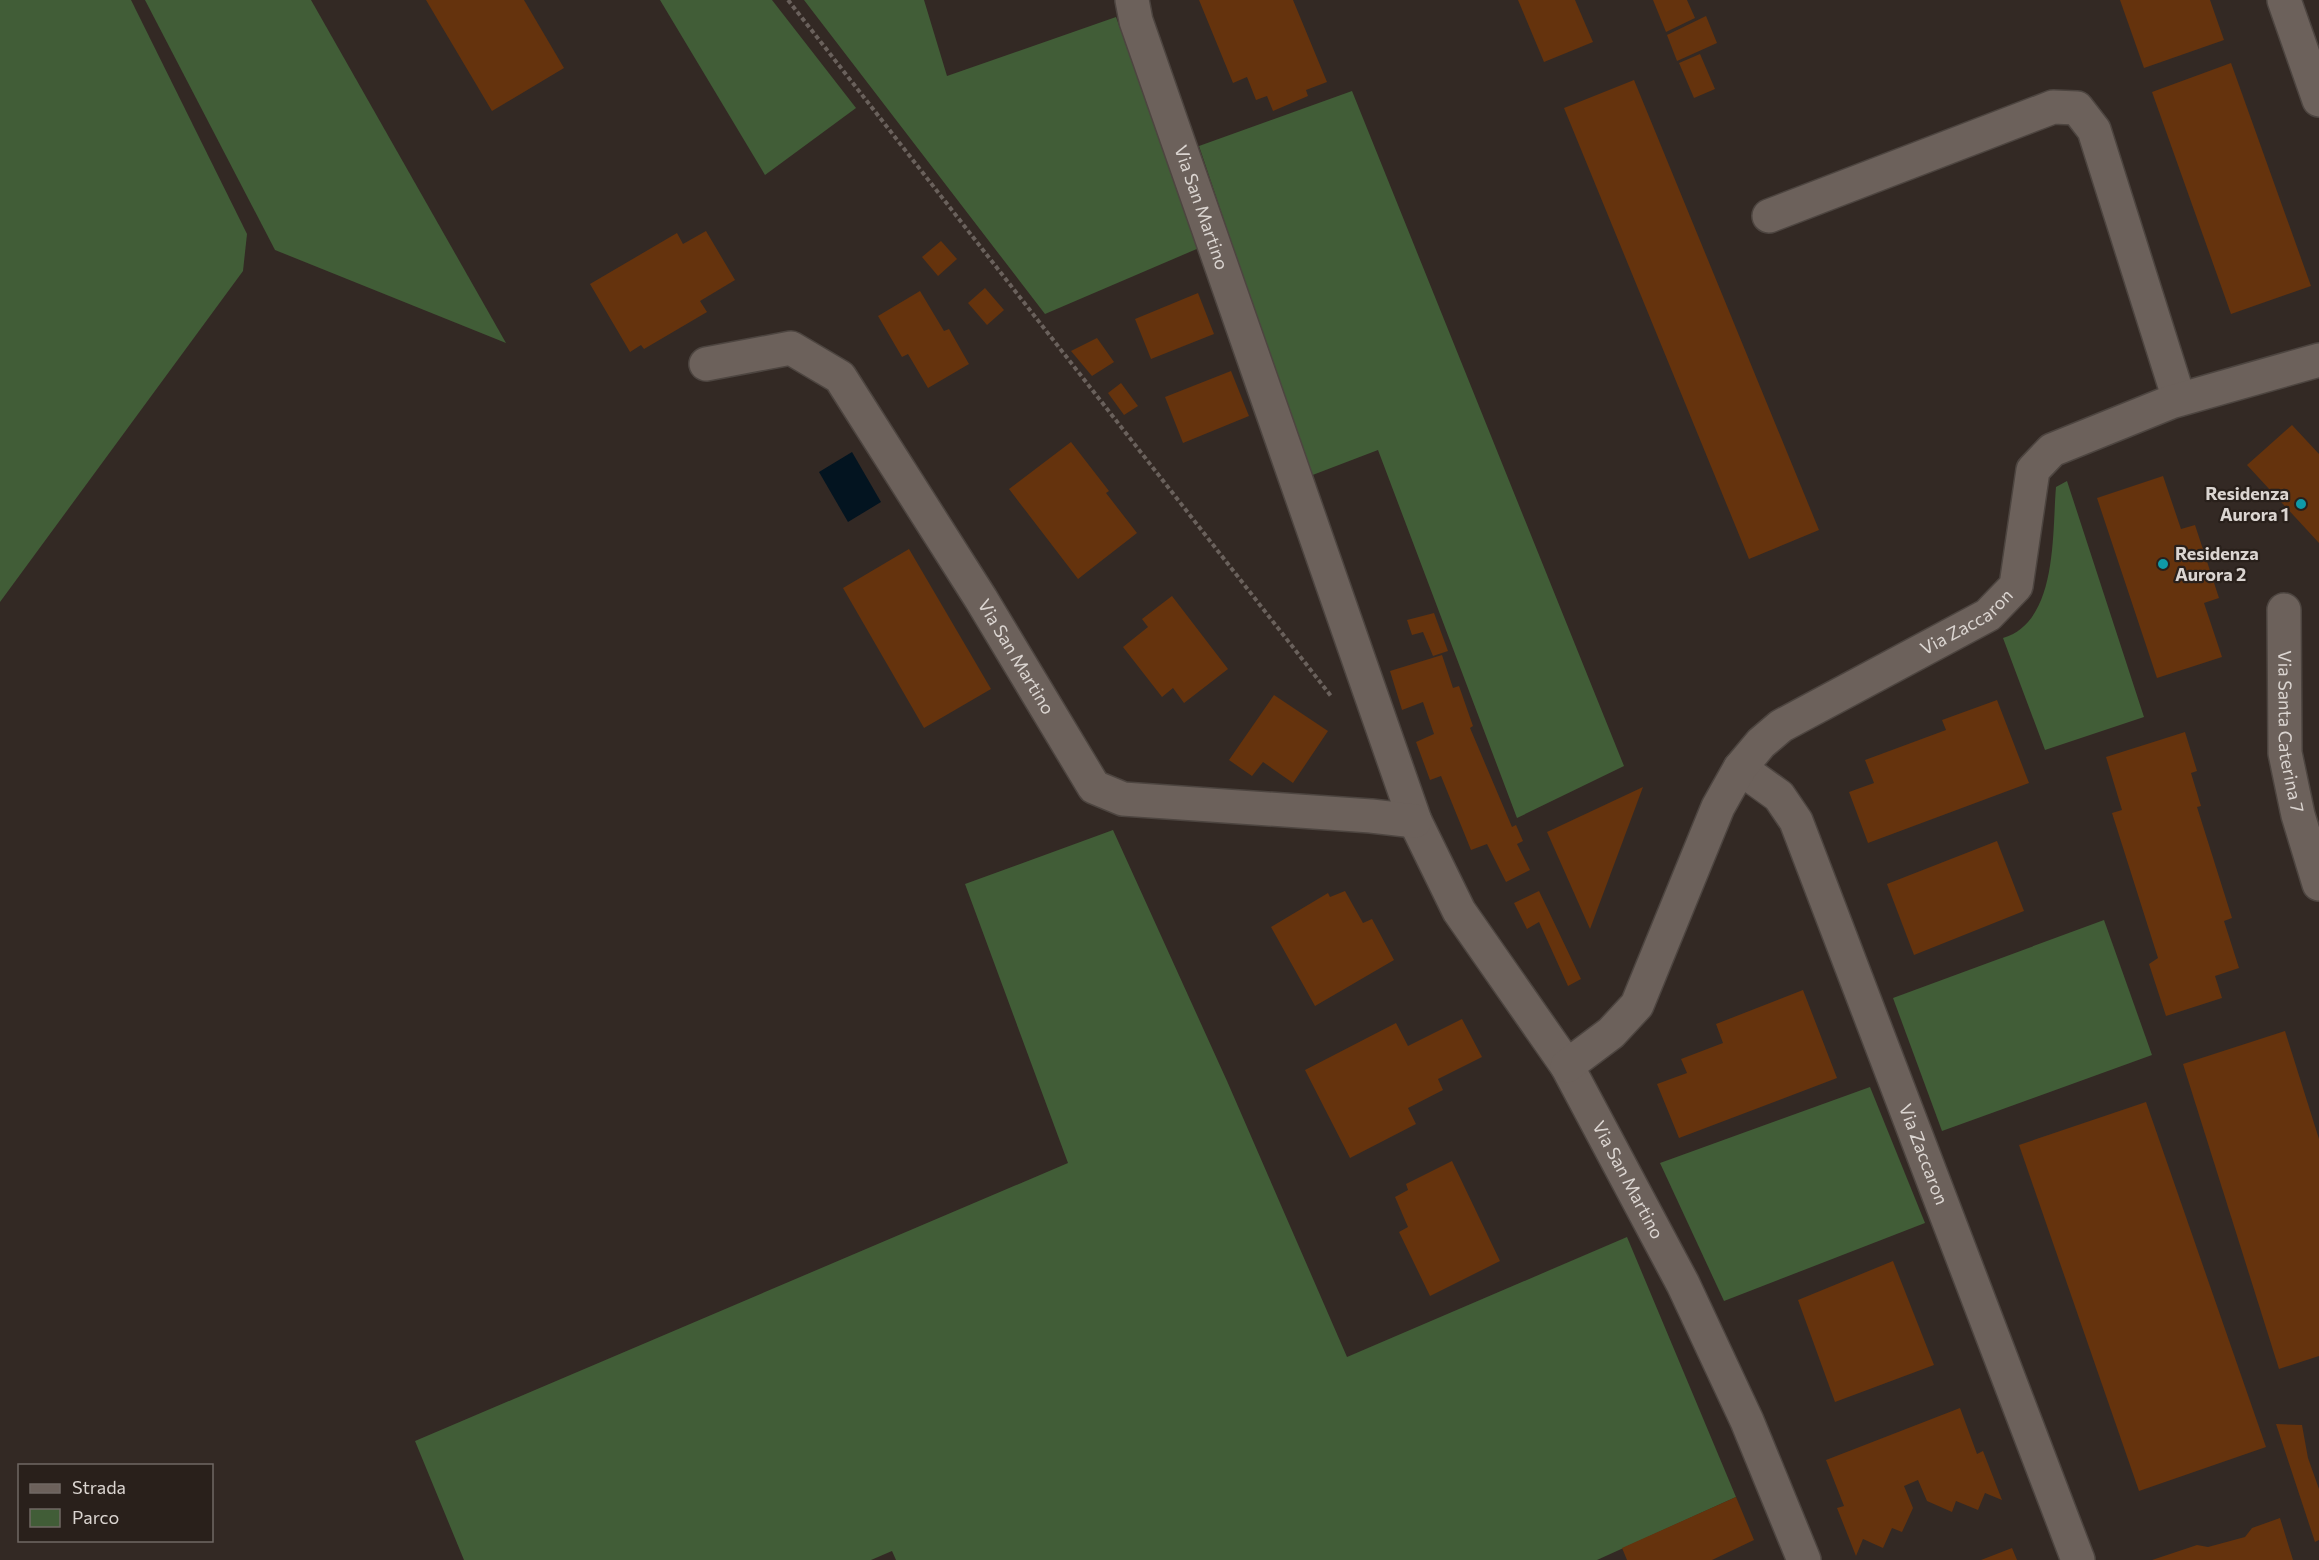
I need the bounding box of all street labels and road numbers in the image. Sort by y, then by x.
street label: Via San Martino [1170,142,1234,272]
street label: Via Zaccaron [1916,584,2017,659]
street label: Via San Martino [974,595,1060,718]
street label: Via Santa Caterina 7 [2274,650,2309,815]
street label: Via Zaccaron [1895,1100,1953,1208]
street label: Via San Martino [1588,1117,1669,1242]

